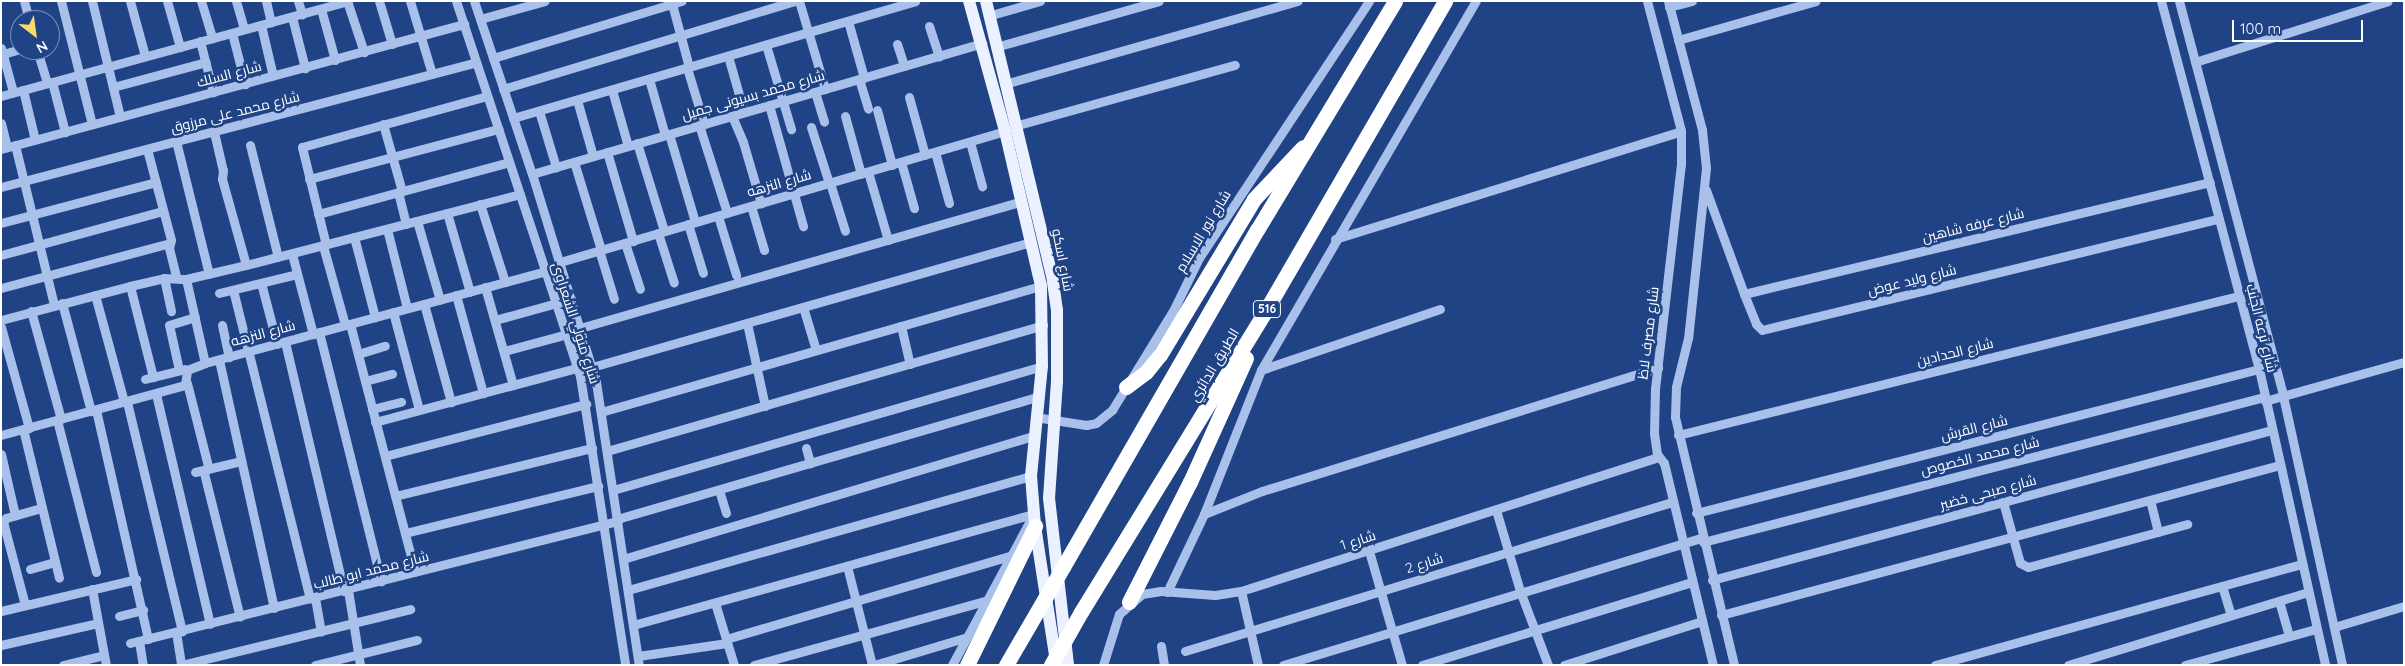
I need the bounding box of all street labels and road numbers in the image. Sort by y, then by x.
street label: شارع السلك [195,57,263,91]
street label: شارع محمد بسيونى جميل [679,67,827,123]
street label: شارع محمد على مرزوق [169,88,301,136]
street label: شارع النزهه [745,166,813,200]
street label: شارع نور الاسلام [1172,187,1234,275]
street label: شارع عرفه شاهين [1920,204,2026,246]
street label: شارع اسكو [1049,227,1077,293]
street label: شارع متولي الشعراوى [548,260,604,386]
street label: شارع وليد عوض [1866,261,1958,299]
street label: شارع ترعه الجنب [2243,282,2281,374]
street label: شارع مصرف لاظ [1634,286,1662,380]
road number: 516 [1252,300,1282,318]
street label: شارع النزهه [229,316,297,350]
street label: الطريق الدائري [1185,325,1243,405]
street label: شارع الحدادين [1915,334,1995,370]
street label: شارع القرش [1939,412,2009,444]
street label: شارع محمد الخصوص [1919,433,2041,479]
street label: شارع صبحى خضير [1938,471,2038,513]
street label: شارع 1 [1338,526,1378,554]
street label: شارع محمد ابو طالب [312,548,430,592]
street label: شارع 2 [1403,549,1445,577]

